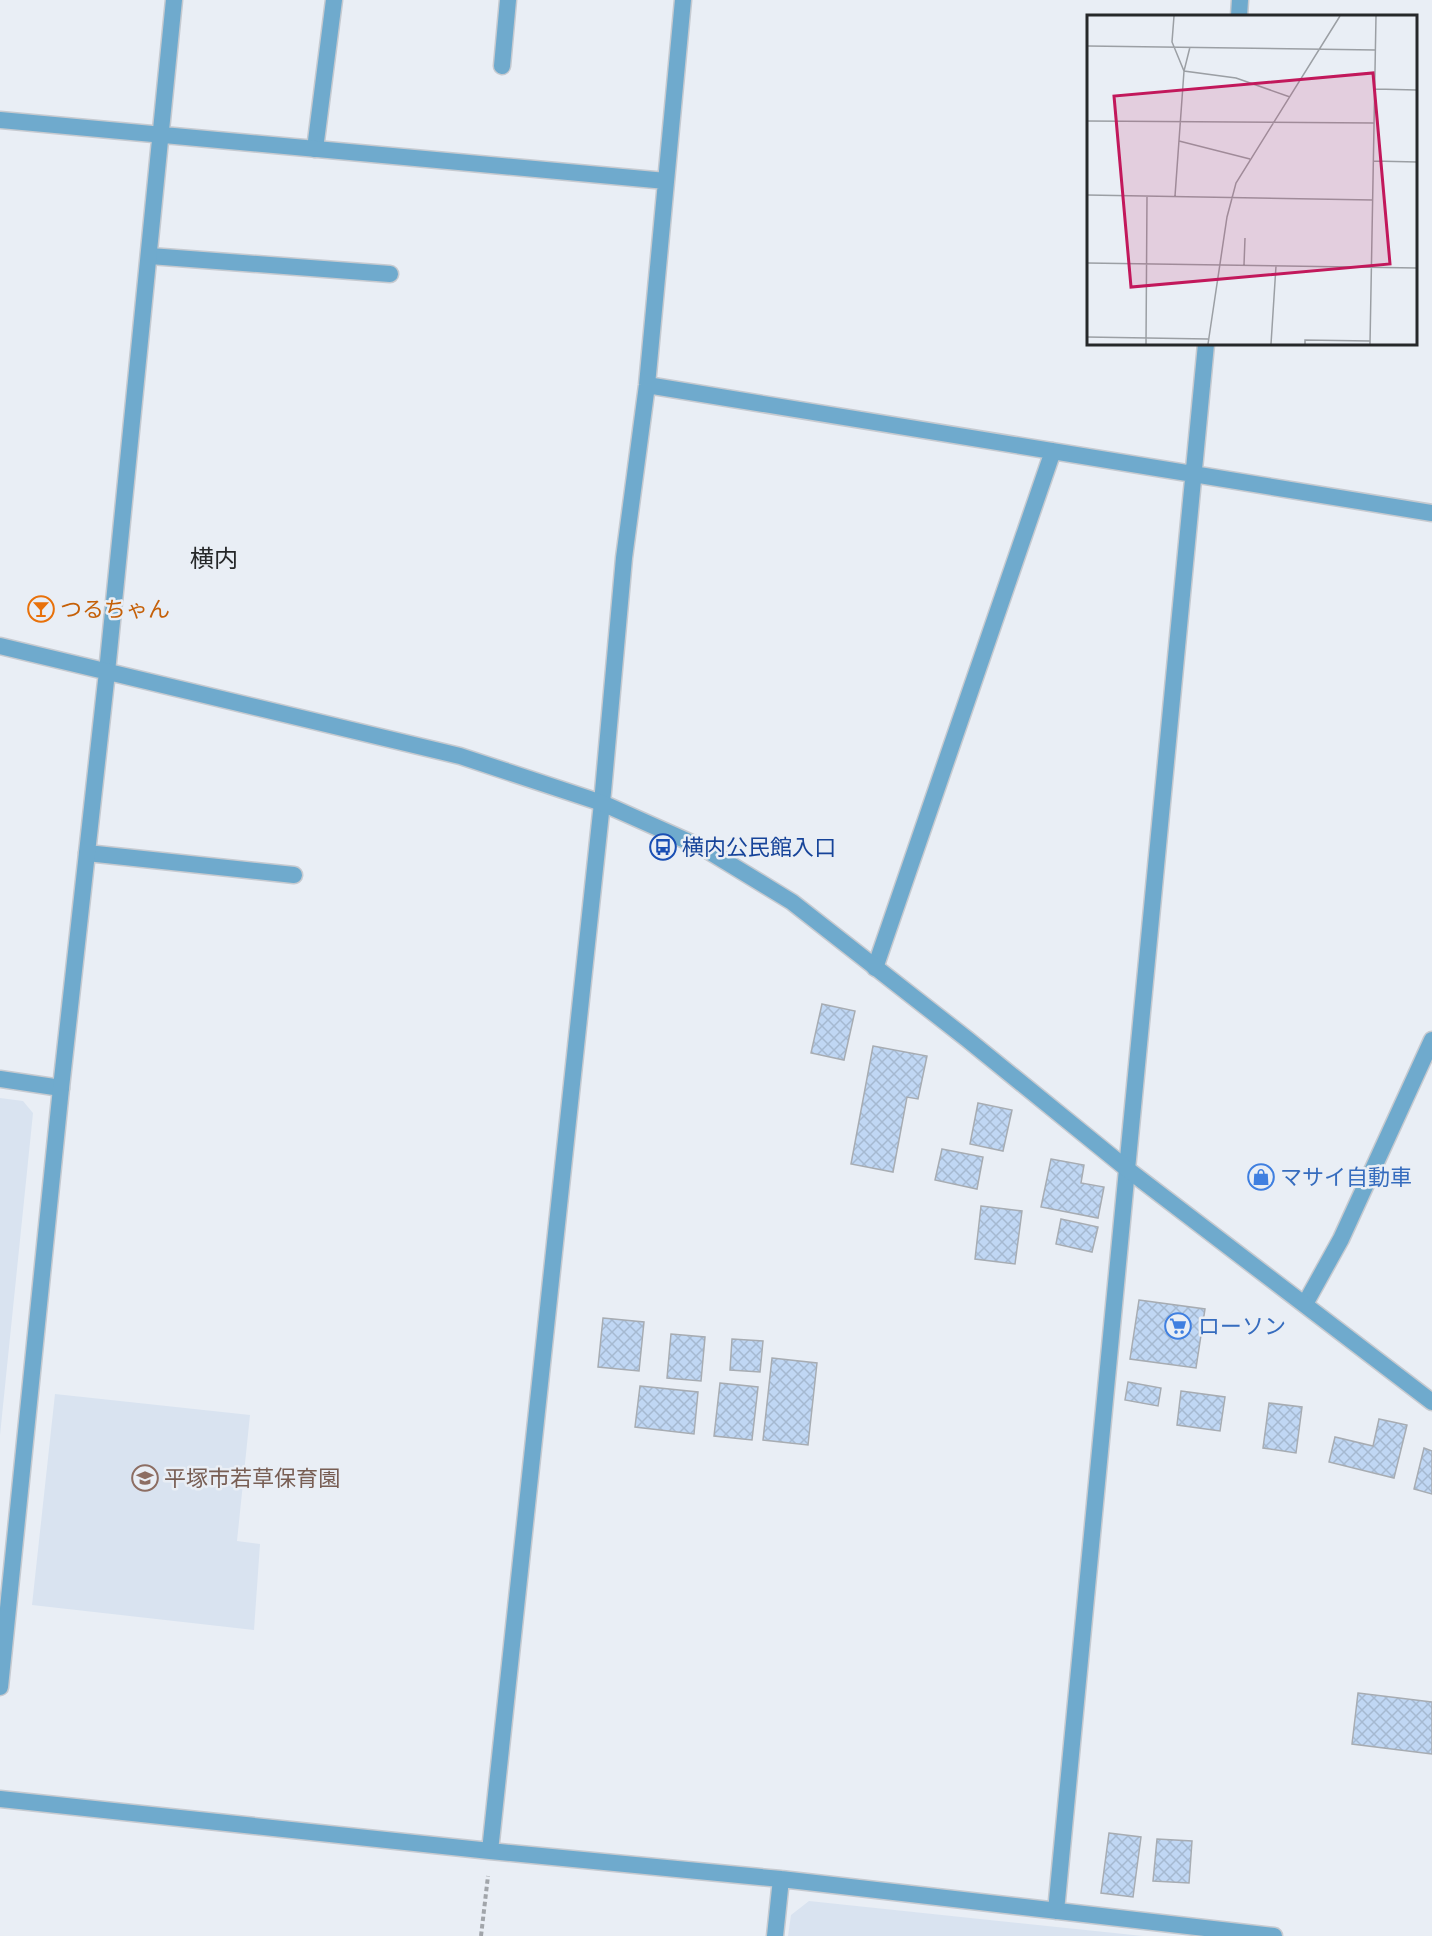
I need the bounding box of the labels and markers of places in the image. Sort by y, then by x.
bar icon: つるちゃん [26,594,56,624]
place label: つるちゃん [60,596,170,623]
bus stop icon: 横内公民館入口 [648,832,678,862]
place label: 横内公民館入口 [682,834,836,861]
shop icon: マサイ自動車 [1246,1162,1276,1192]
place label: マサイ自動車 [1280,1164,1412,1191]
supermarket icon: ローソン [1163,1311,1193,1341]
place label: ローソン [1198,1313,1286,1340]
school or university icon: 平塚市若草保育園 [130,1463,160,1493]
place label: 平塚市若草保育園 [164,1465,340,1492]

